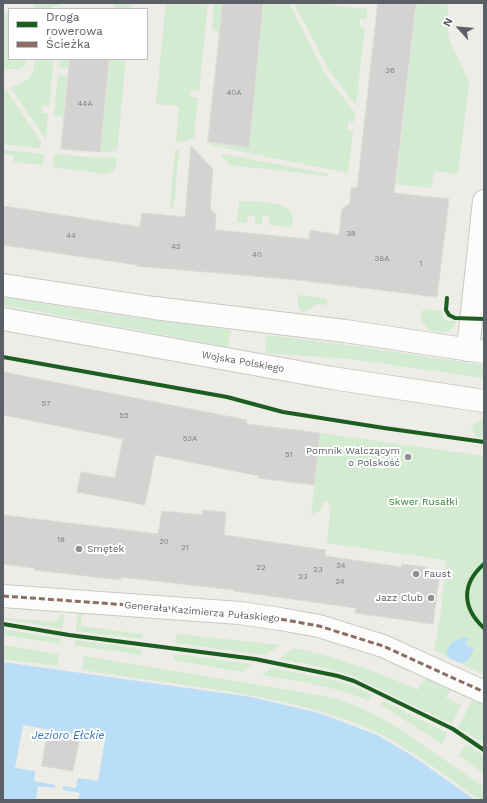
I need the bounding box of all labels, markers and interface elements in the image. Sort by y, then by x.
legend [8,8,148,60]
north arrow [439,8,479,48]
text: Droga rowerowa [46,10,103,38]
text: N [440,16,456,29]
text: Ścieżka [46,37,90,51]
house number: 36 [385,66,395,76]
house number: 40A [226,88,242,98]
house number: 44A [77,99,93,109]
house number: 38 [346,229,356,239]
house number: 44 [66,231,76,241]
house number: 42 [171,242,181,252]
house number: 40 [252,250,262,260]
house number: 38A [375,254,389,264]
house number: 1 [419,259,423,269]
street label: Wojska Polskiego [201,349,285,375]
house number: 57 [41,399,51,409]
house number: 55 [119,411,129,421]
house number: 53A [183,434,197,444]
place label: Pomnik Walczącym o Polskość [306,445,400,468]
house number: 51 [285,450,293,460]
marker: Pomnik Walczącym o Polskość [403,452,413,462]
park label: Skwer Rusałki [388,496,458,508]
house number: 18 [57,535,65,545]
house number: 20 [159,537,169,547]
place label: Smętek [87,543,124,555]
house number: 21 [181,543,189,553]
marker: Smętek [74,544,84,554]
house number: 24 [336,561,346,571]
house number: 22 [256,563,266,573]
house number: 23 [313,565,323,575]
place label: Faust [424,568,451,580]
marker: Faust [411,569,421,579]
house number: 23 [298,572,308,582]
house number: 24 [335,577,345,587]
place label: Jazz Club [375,592,423,604]
marker: Jazz Club [426,593,436,603]
street label: Generała Kazimierza Pułaskiego [124,599,280,625]
water label: Jezioro Ełckie [31,729,105,743]

